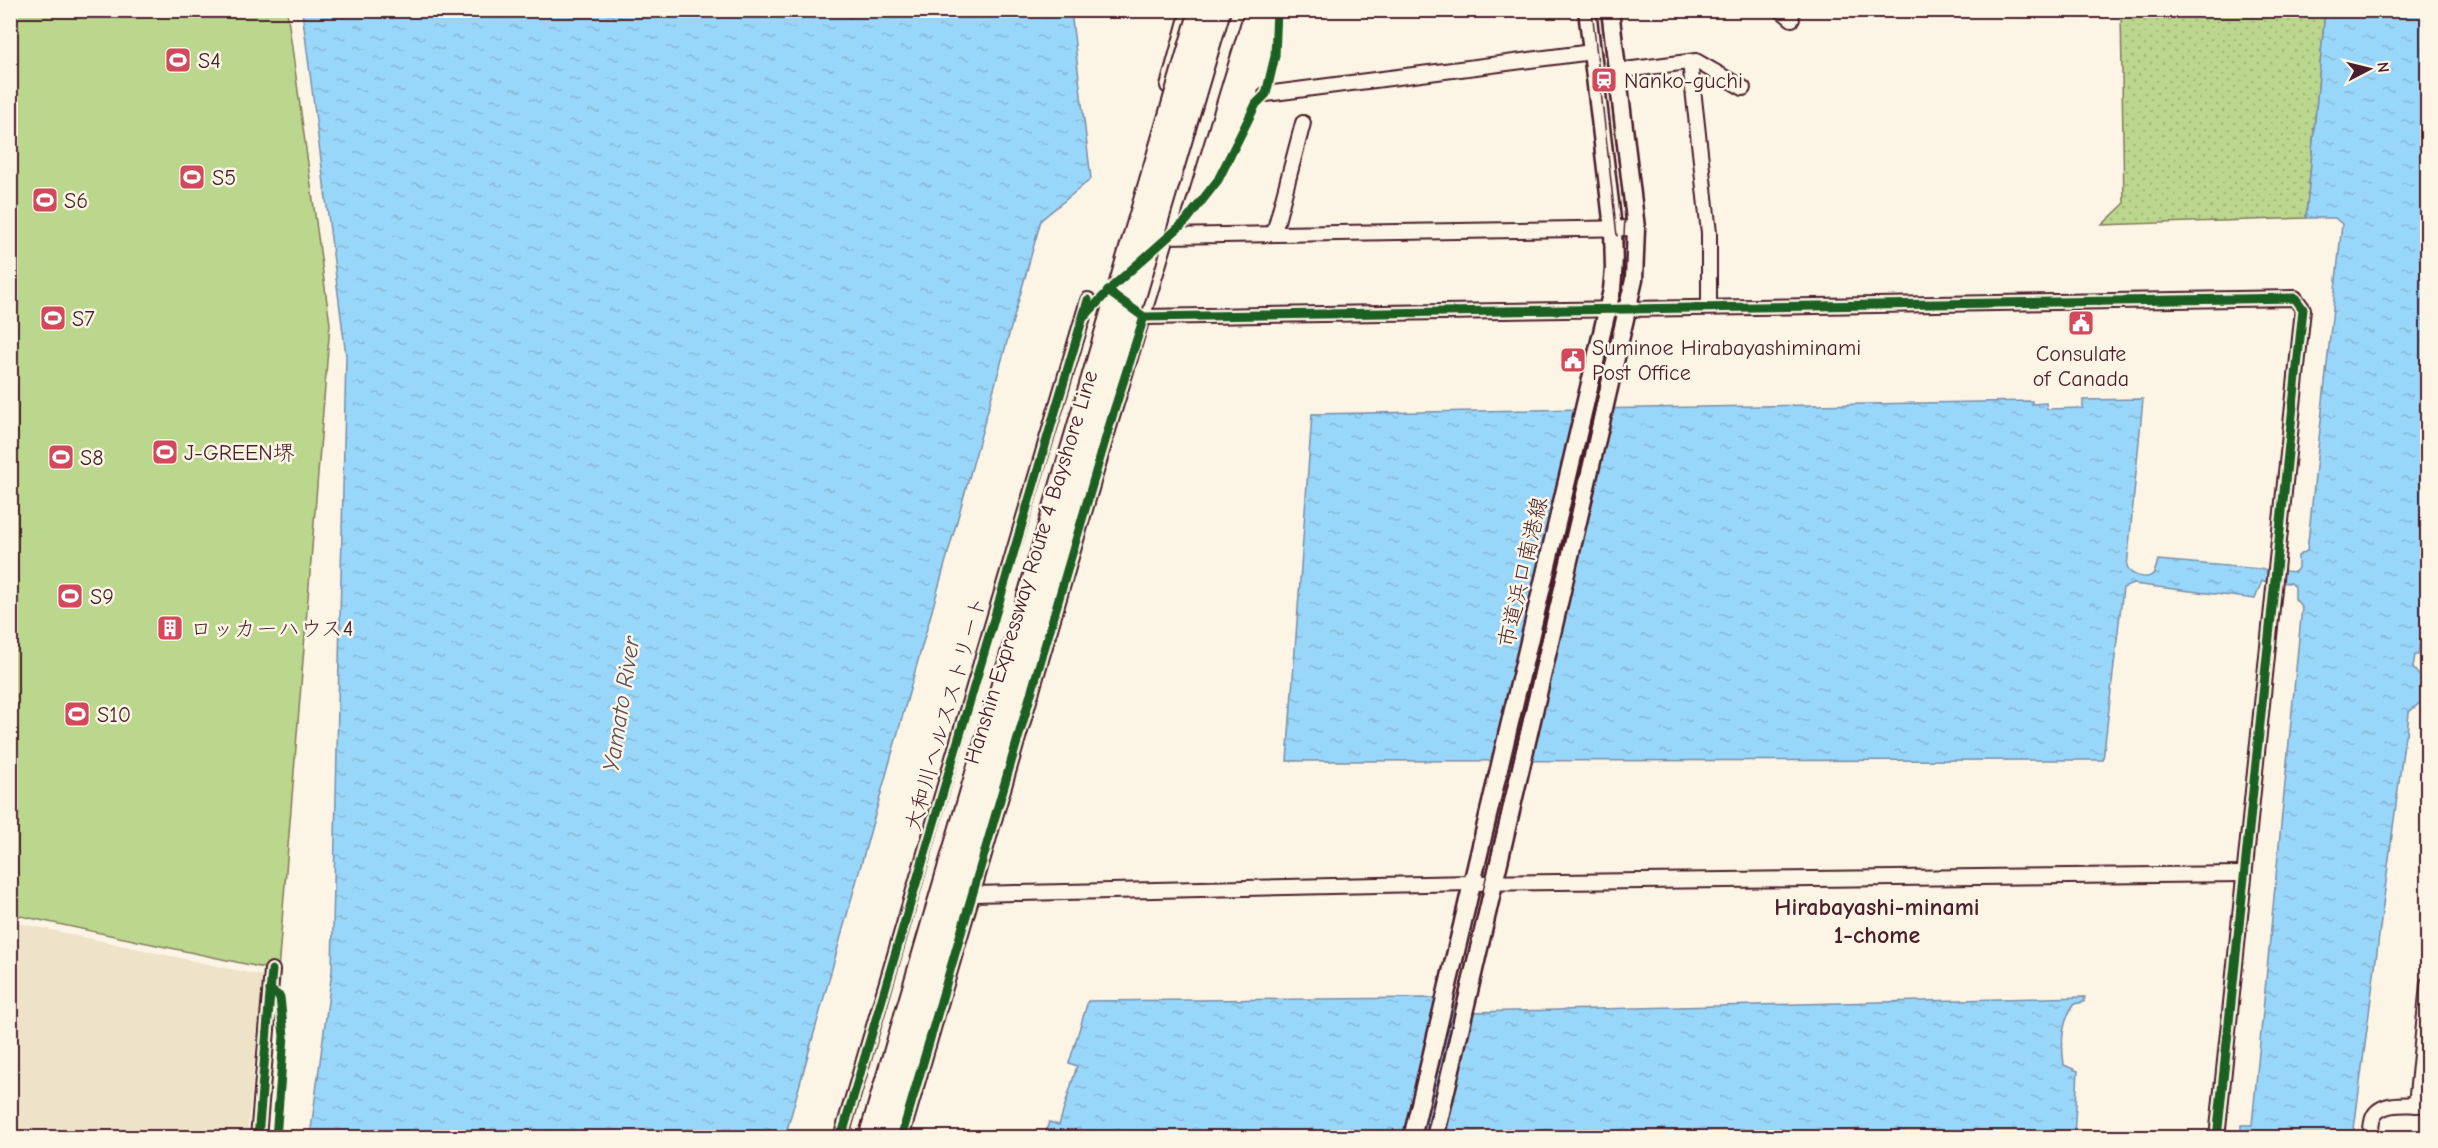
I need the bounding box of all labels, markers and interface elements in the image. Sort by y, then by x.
north arrow [2339,39,2399,99]
sports icon: S4 [163,45,193,75]
place label: S4 [198,48,221,74]
text: N [2373,61,2392,74]
station icon: Nanko-guchi [1589,65,1619,95]
place label: Nanko-guchi [1624,68,1743,94]
sports icon: S5 [177,162,207,192]
place label: S5 [212,165,236,191]
sports icon: S6 [30,185,60,215]
place label: S6 [64,188,88,214]
sports icon: S7 [38,303,68,333]
place label: S7 [72,306,95,332]
public building icon: Consulate of Canada [2066,308,2096,338]
place label: Suminoe Hirabayashiminami Post Office [1592,335,1861,386]
place label: Consulate of Canada [2033,341,2129,392]
public building icon: Suminoe Hirabayashiminami Post Office [1558,345,1588,375]
street label: Hanshin Expressway Route 4 Bayshore Line [959,367,1103,767]
sports icon: J-GREEN堺 [150,437,180,467]
place label: J-GREEN堺 [184,440,295,466]
sports icon: S8 [46,442,76,472]
place label: S8 [80,445,103,471]
street label: 市道浜口南港線 [1493,494,1553,650]
sports icon: S9 [55,581,85,611]
place label: S9 [90,584,114,610]
street label: 大和川ヘルスストリート [900,593,992,834]
building icon: ロッカーハウス4 [155,613,185,643]
place label: ロッカーハウス4 [190,616,353,642]
water label: Yamato River [596,633,646,774]
sports icon: S10 [62,699,92,729]
place label: S10 [97,702,131,728]
district label: Hirabayashi-minami 1-chome [1774,893,1980,949]

